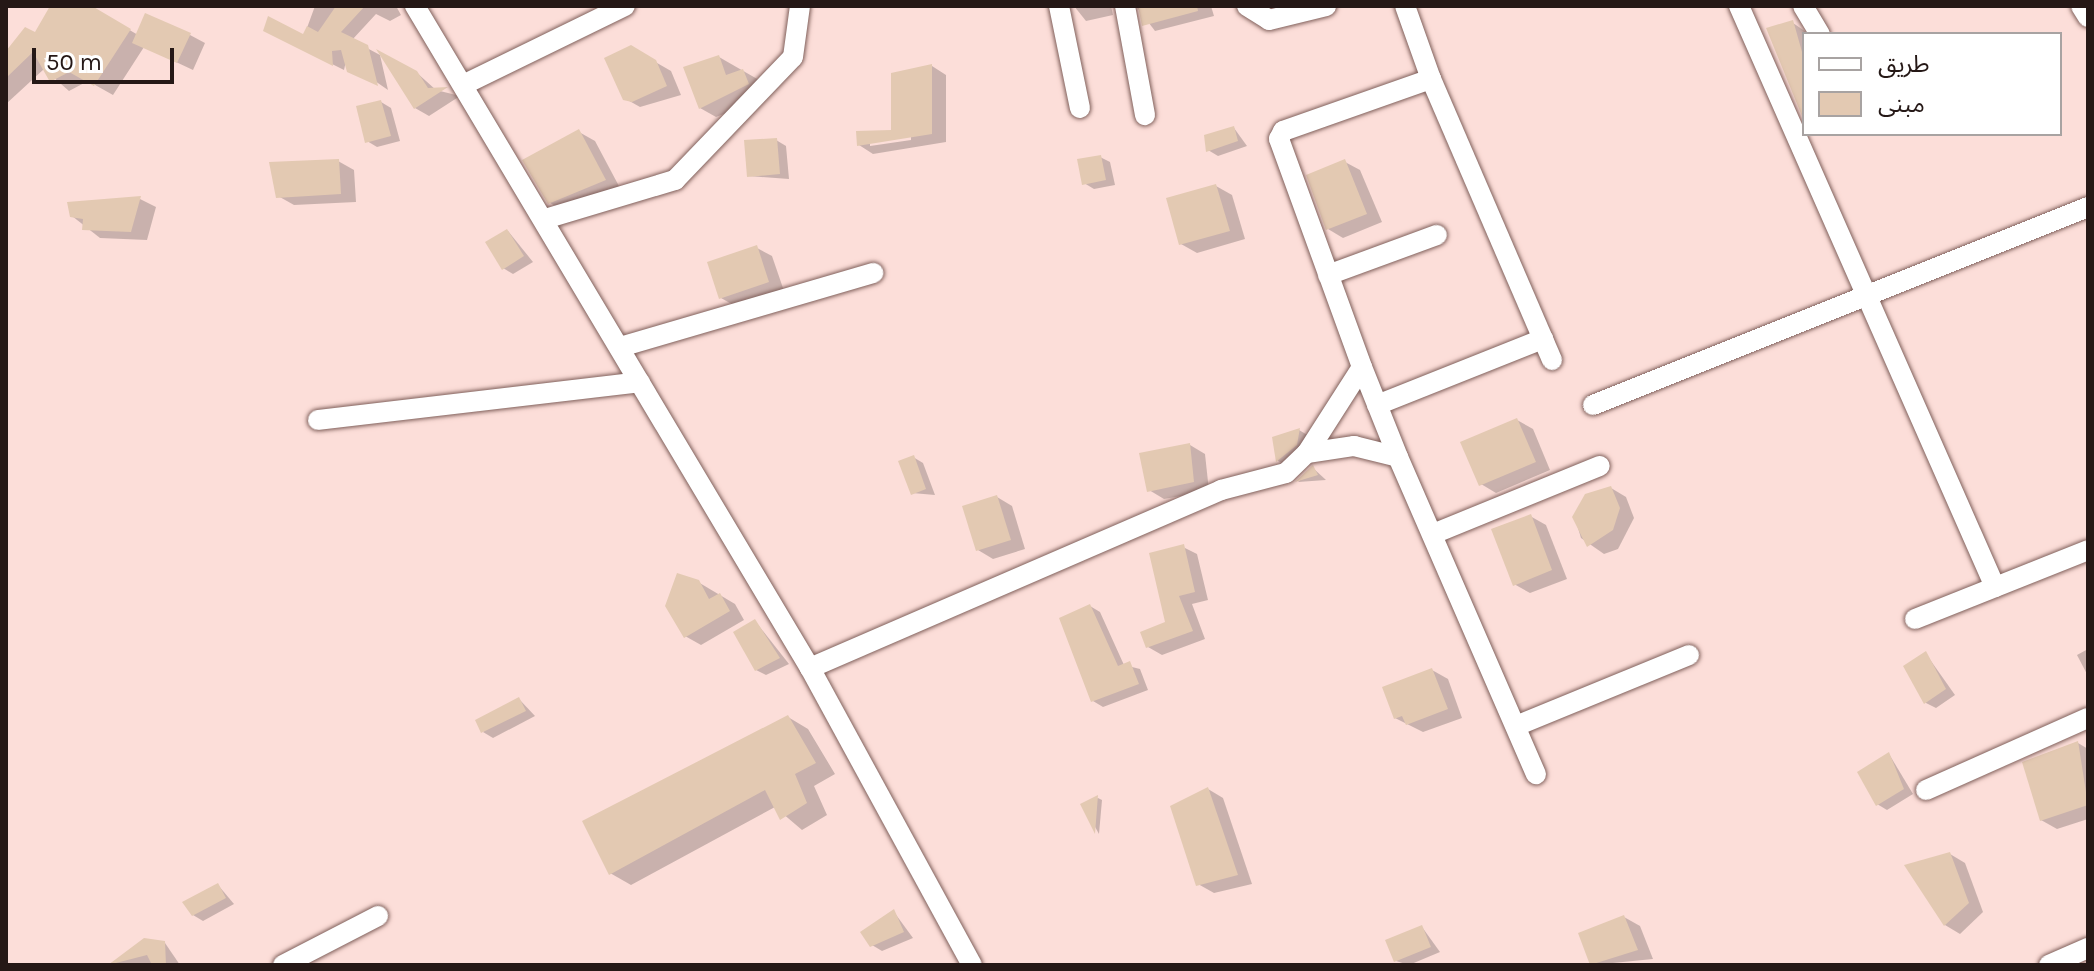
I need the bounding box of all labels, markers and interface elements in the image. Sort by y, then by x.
scale bar [36,32,178,82]
legend [1802,32,2062,136]
text: 50 m [46,48,102,76]
text: طريق [1878,50,1930,78]
text: مبنى [1878,90,1925,118]

